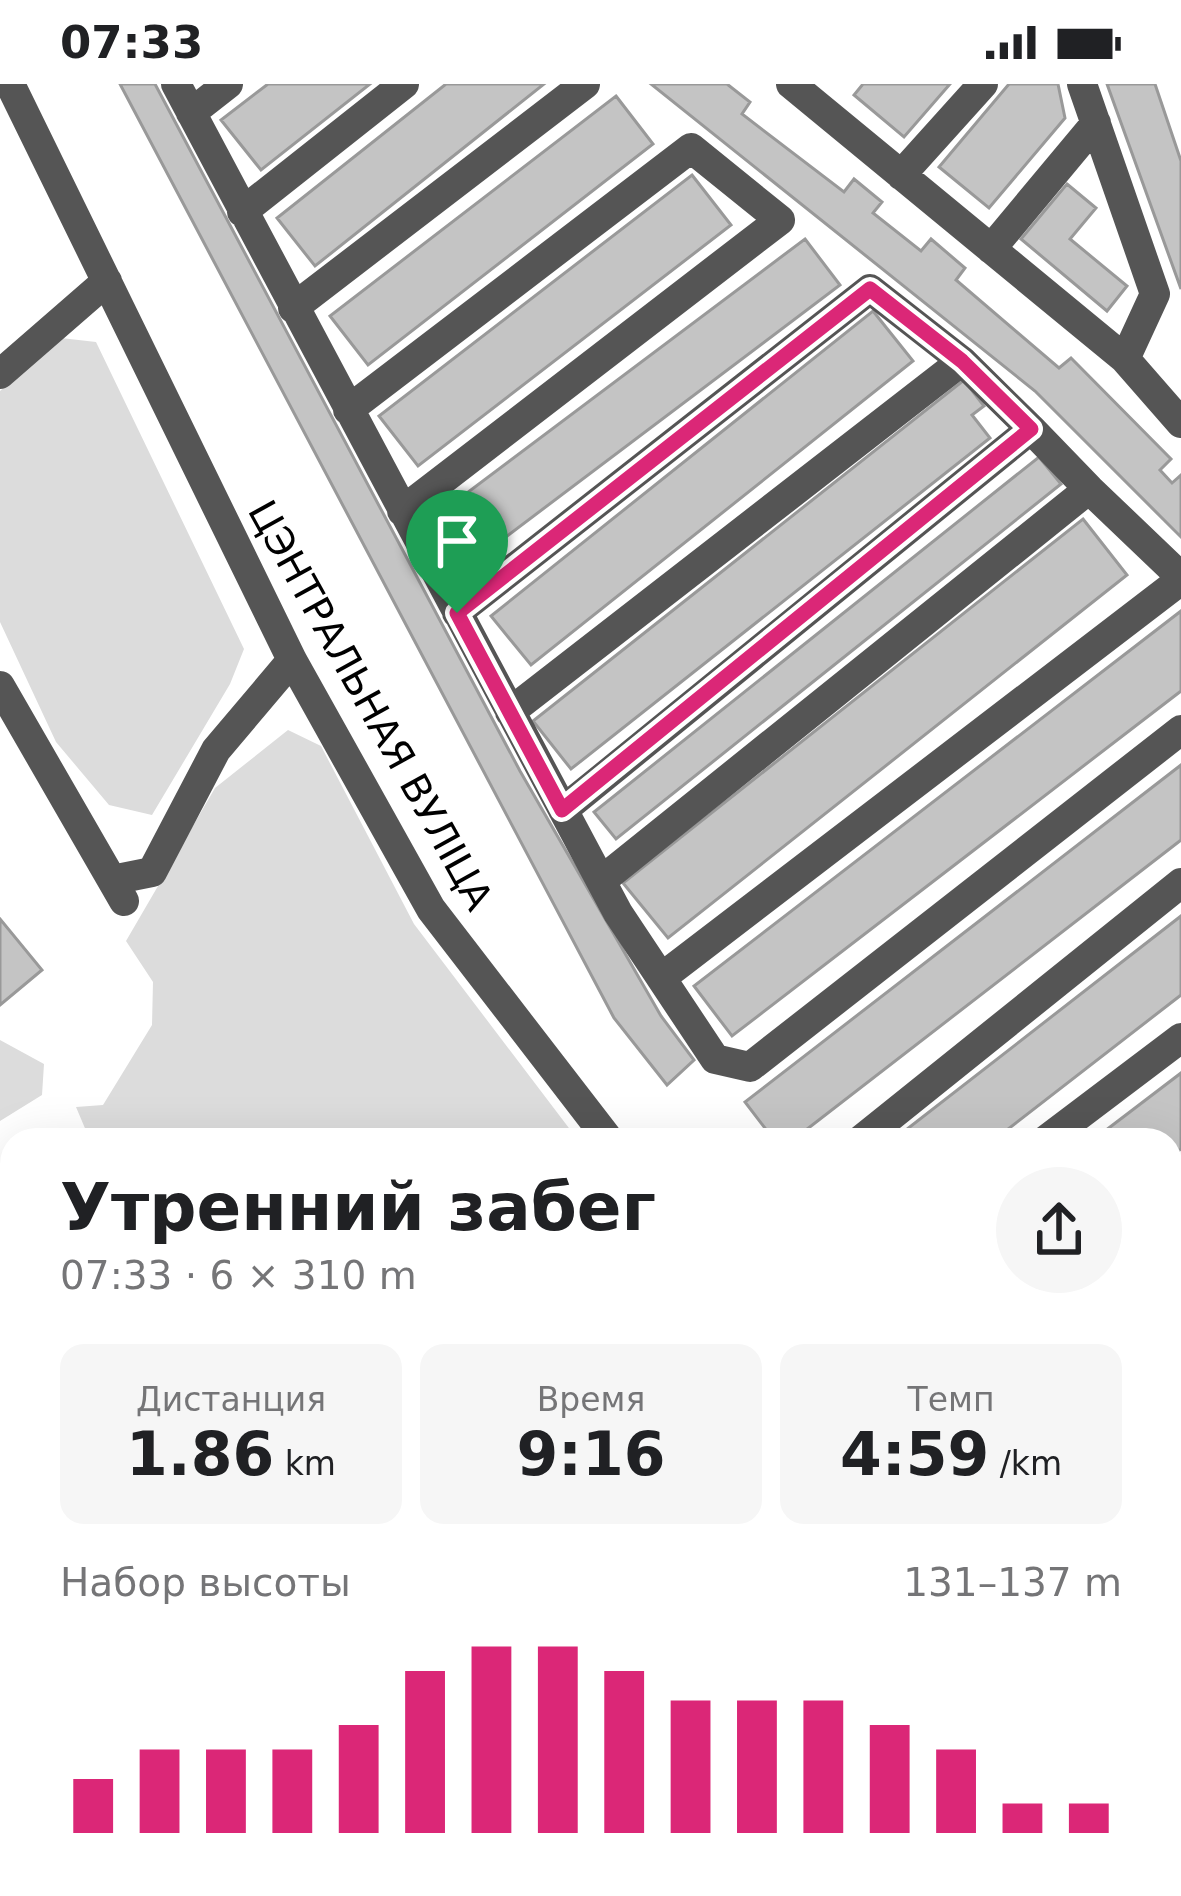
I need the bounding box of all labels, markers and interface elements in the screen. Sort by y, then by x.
text: 07:33 [60,16,203,69]
pin [406,490,508,613]
street label: ЦЭНТРАЛЬНАЯ ВУЛІЦА [239,493,502,918]
icon: arrive [424,508,490,574]
button: share [996,1167,1122,1293]
text: Утренний забег [60,1169,656,1246]
text: 07:33 · 6 × 310 m [60,1253,417,1298]
text: Дистанция [136,1380,326,1419]
text: Время [537,1380,645,1419]
text: Темп [908,1380,994,1419]
text: 1.86 [126,1419,274,1489]
text: 9:16 [516,1419,666,1489]
text: 4:59 [840,1419,989,1489]
text: km [274,1444,336,1483]
text: /km [989,1444,1062,1483]
text: Набор высоты [60,1560,351,1605]
text: 131–137 m [903,1560,1122,1605]

